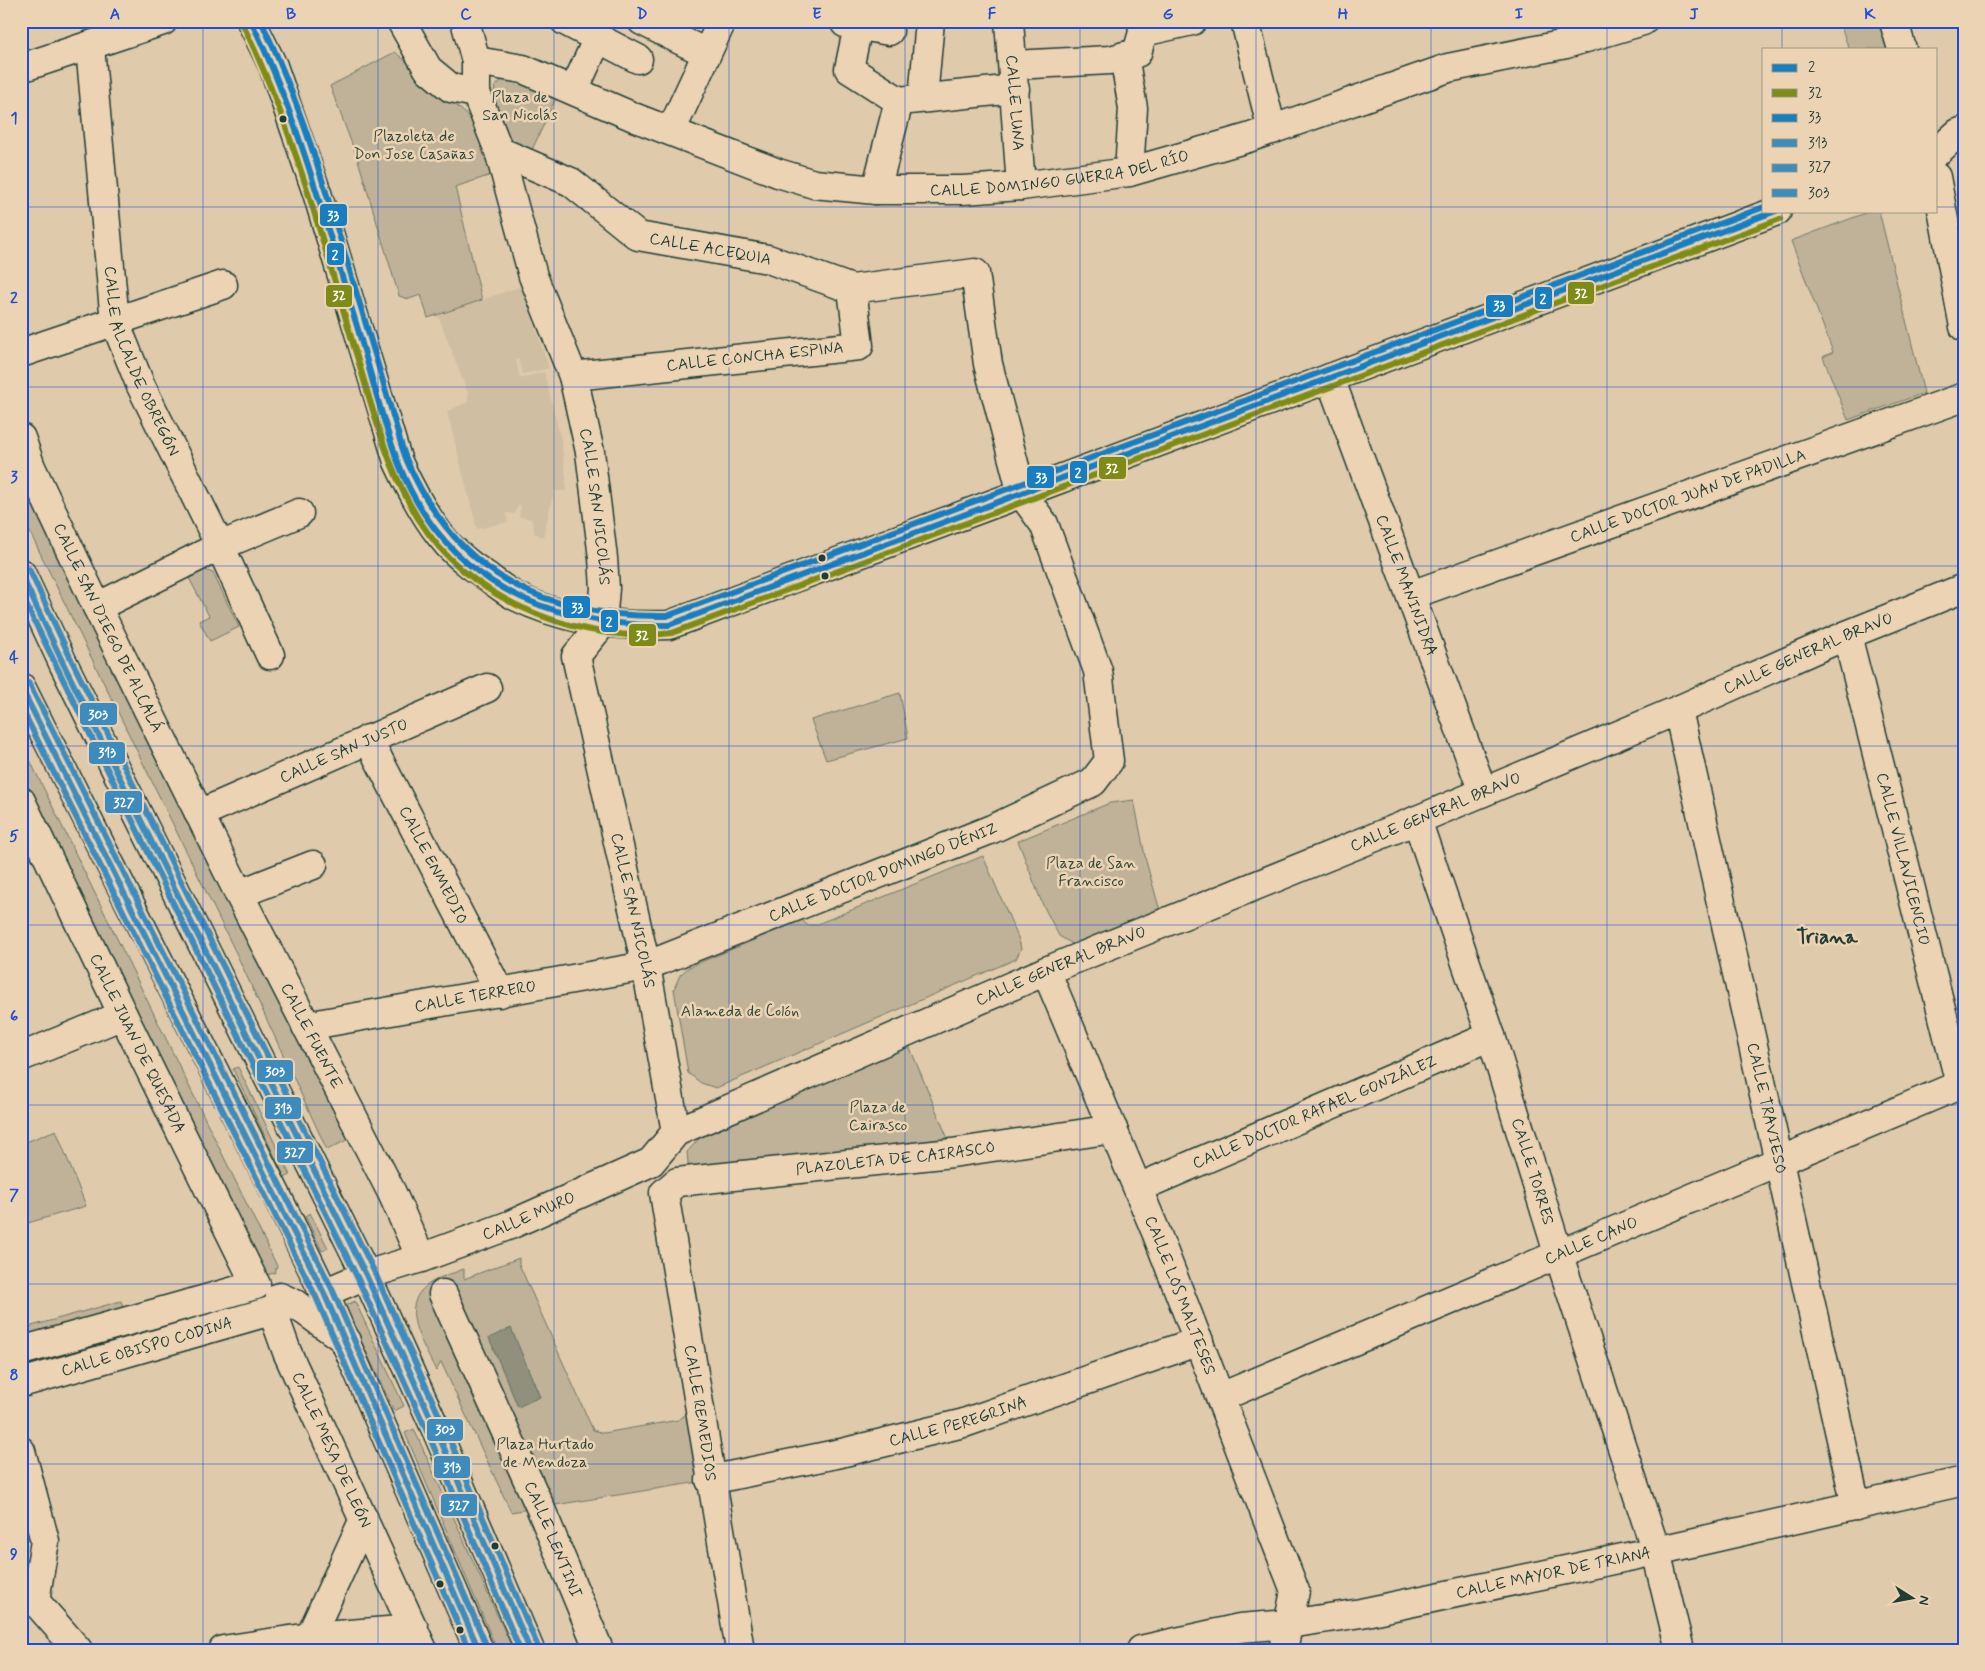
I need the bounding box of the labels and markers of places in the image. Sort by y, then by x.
unlabelled marker [278,114,288,124]
unlabelled marker [817,553,827,563]
unlabelled marker [820,571,830,581]
unlabelled marker [490,1541,500,1551]
unlabelled marker [435,1579,445,1589]
unlabelled marker [455,1625,465,1635]

